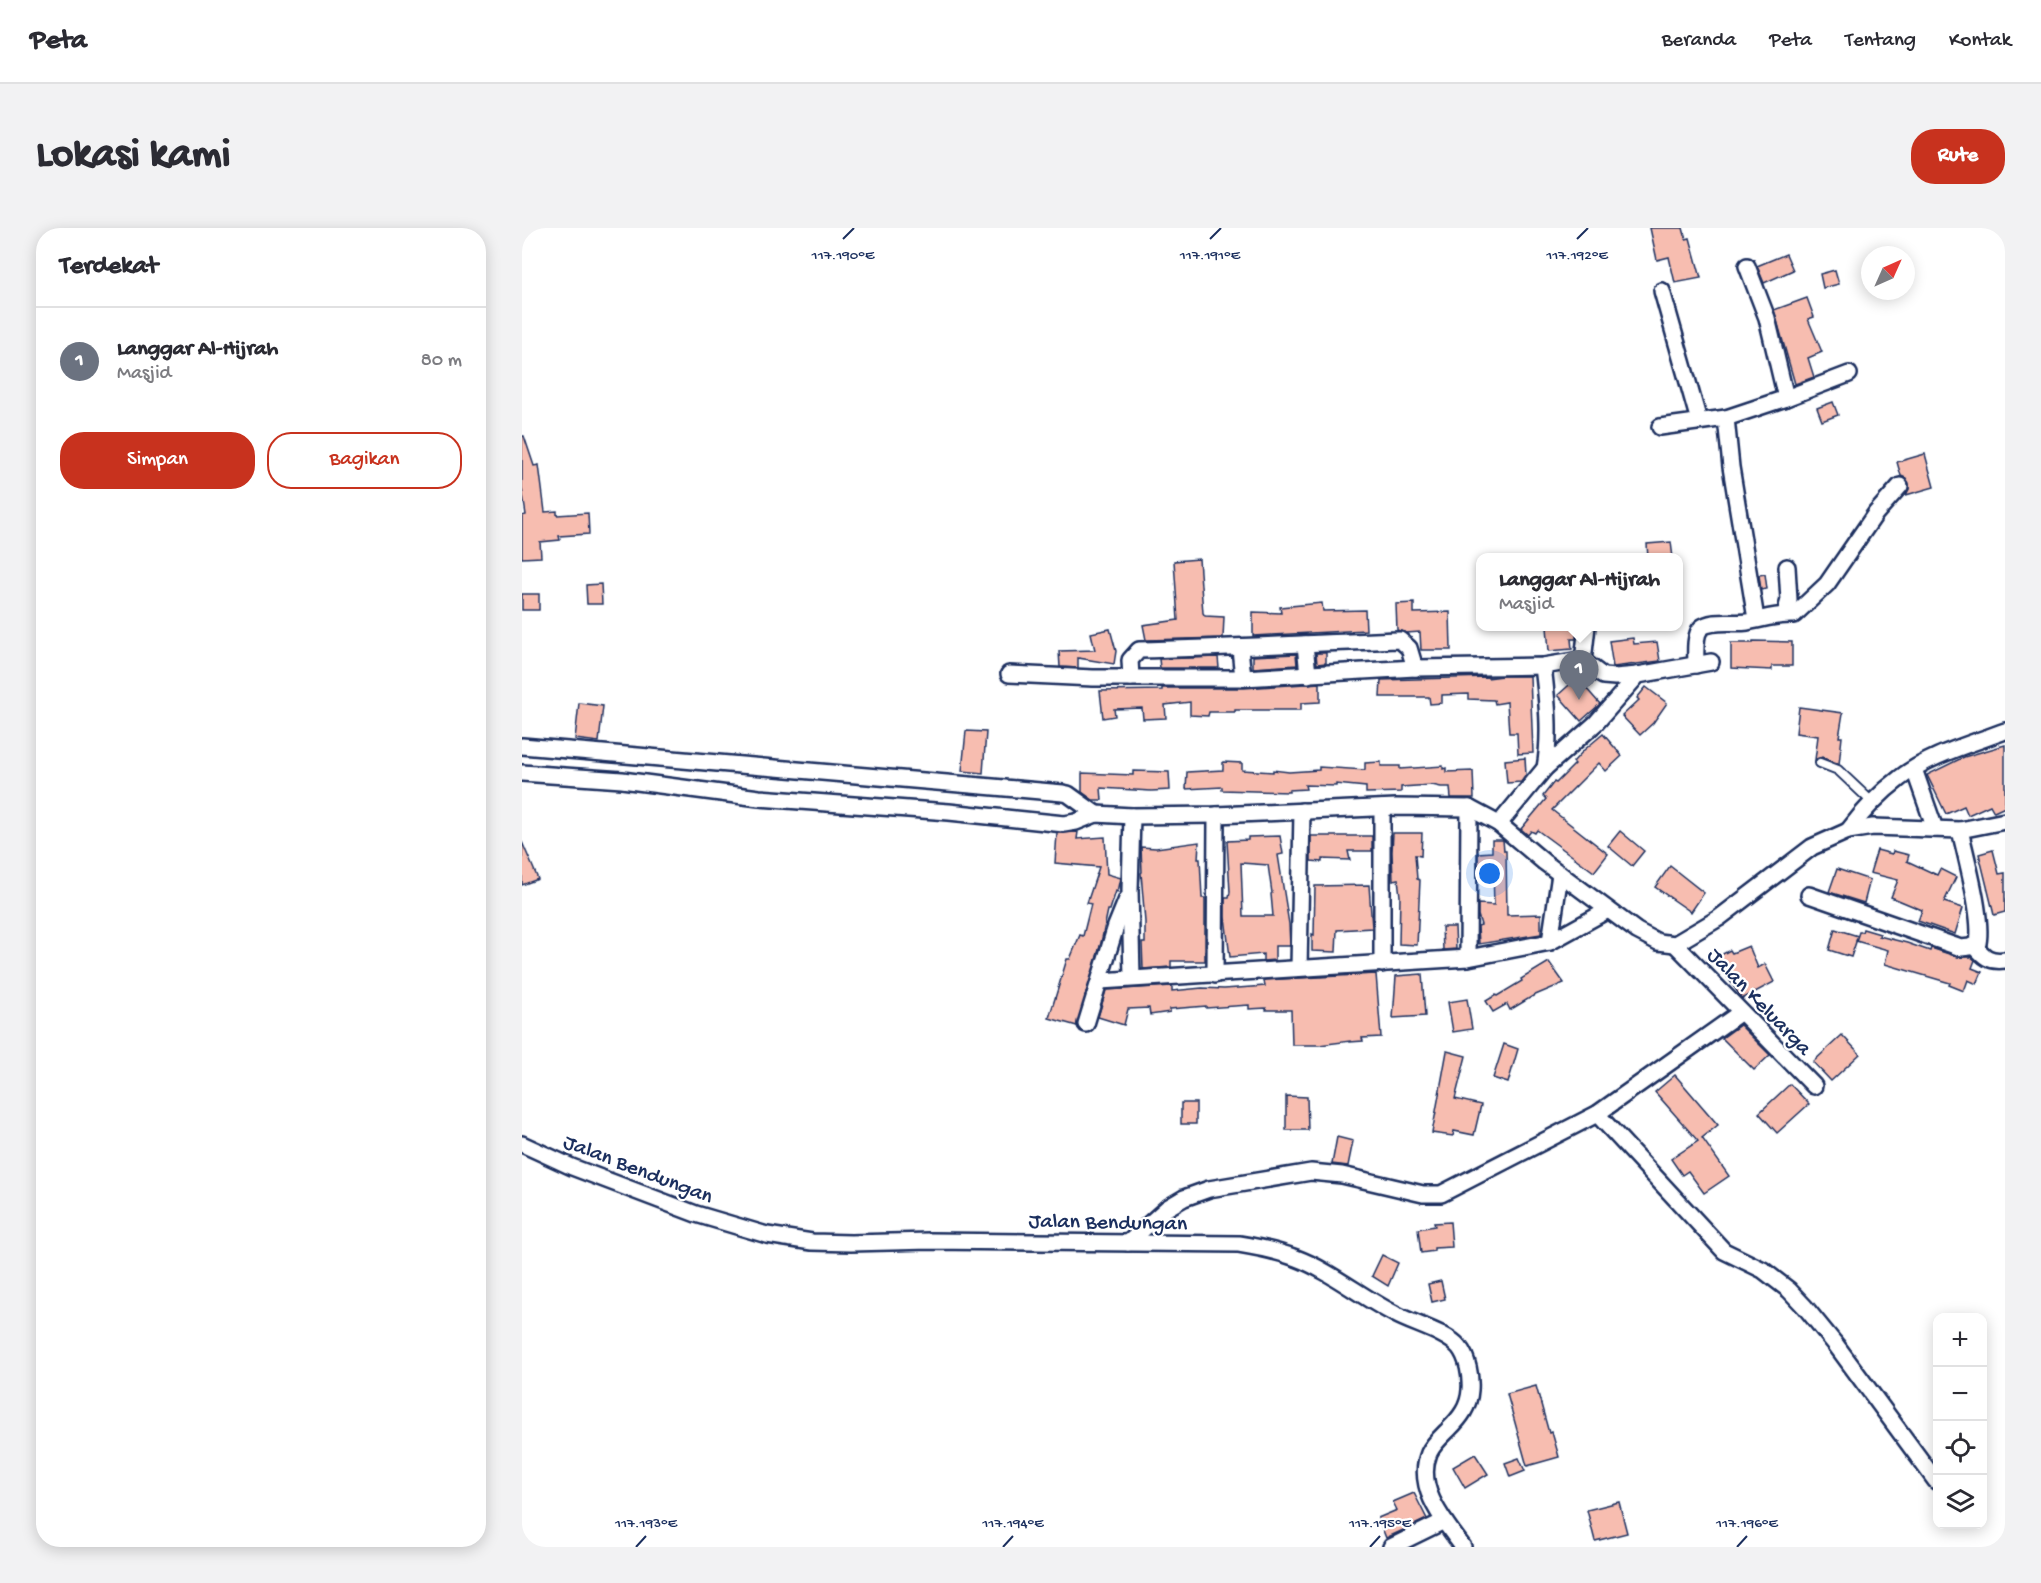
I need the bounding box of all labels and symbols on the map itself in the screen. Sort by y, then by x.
north arrow [1861,246,1915,300]
text: 117.190°E [811,247,875,265]
text: 117.191°E [1179,247,1241,265]
text: 117.192°E [1545,247,1608,265]
pin: 1 [1560,650,1598,700]
your location [1475,859,1504,888]
street label: Jalan Keluarga [1700,943,1817,1063]
street label: Jalan Bendungan [559,1130,717,1211]
street label: Jalan Bendungan [1028,1210,1188,1238]
text: 117.193°E [614,1515,678,1533]
text: 117.194°E [981,1515,1044,1533]
text: 117.195°E [1348,1515,1412,1533]
text: 117.196°E [1715,1515,1779,1533]

